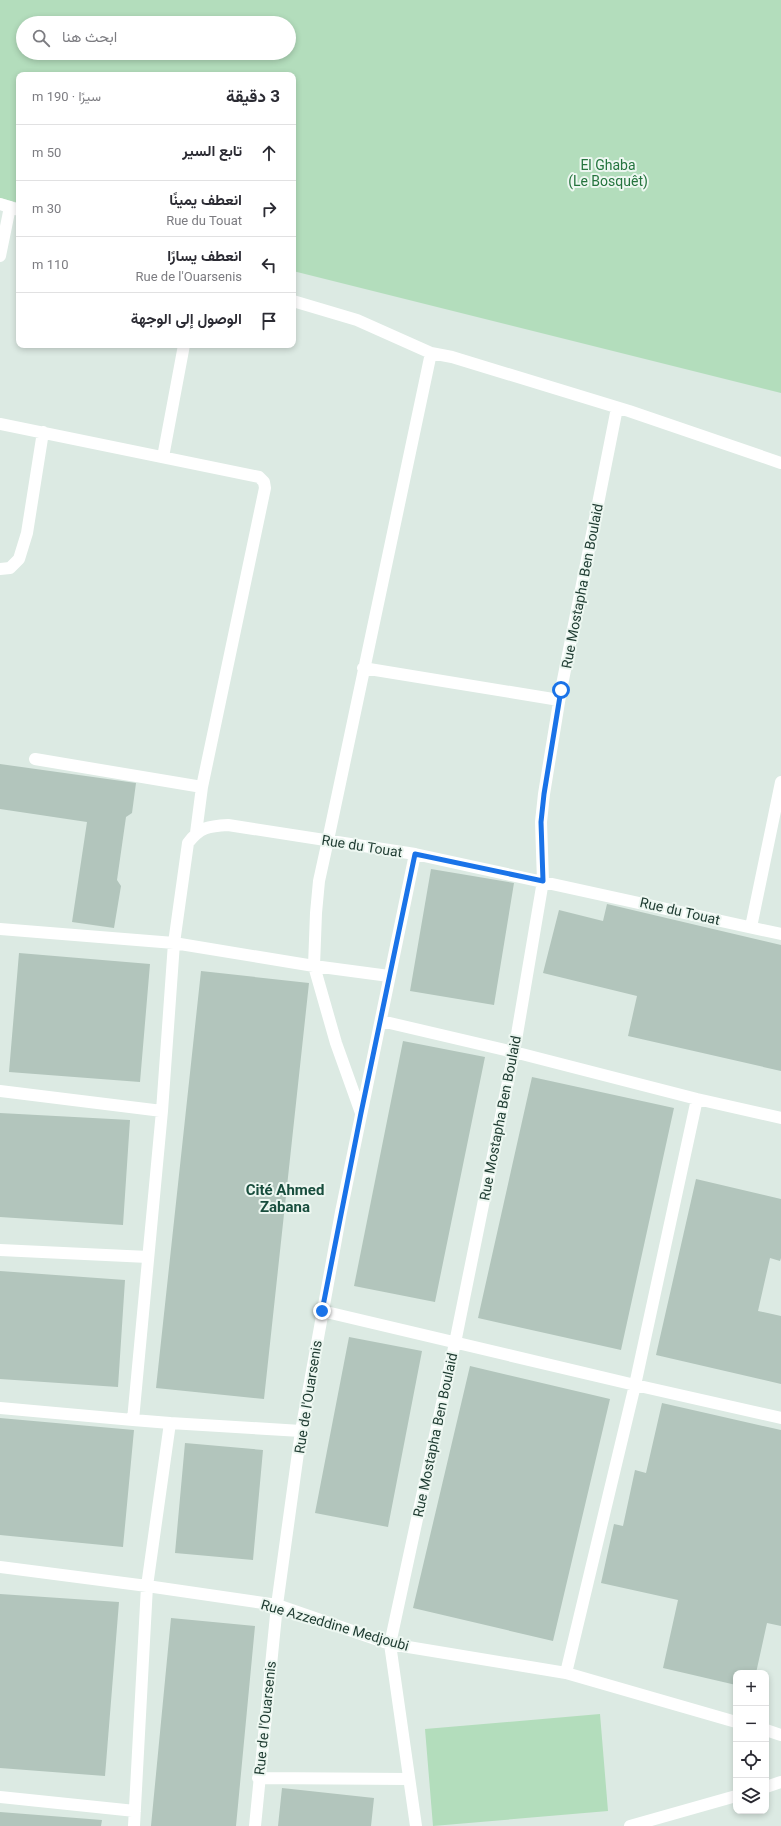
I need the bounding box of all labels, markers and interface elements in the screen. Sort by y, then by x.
search box [16,16,296,60]
icon: search [30,27,52,49]
text: ابحث هنا [62,28,117,46]
text: 3 دقيقة [226,86,280,106]
text: سيرًا · 190 m [32,89,101,104]
text: تابع السير [182,142,242,160]
icon: ahead [258,142,280,164]
text: 50 m [32,145,61,160]
park label: El Ghaba (Le Bosquêt) [568,157,648,190]
text: انعطف يمينًا [169,191,242,209]
icon: right [258,198,280,220]
text: 30 m [32,201,61,216]
text: Rue du Touat [166,213,242,228]
text: انعطف يسارًا [167,247,242,265]
icon: left [258,254,280,276]
text: 110 m [32,257,69,272]
text: Rue de l'Ouarsenis [136,269,242,284]
text: الوصول إلى الوجهة [131,310,242,328]
icon: arrive [258,310,280,332]
street label: Rue Mostapha Ben Boulaid [558,502,606,670]
route start [552,681,570,699]
street label: Rue du Touat [320,832,404,860]
street label: Rue du Touat [638,894,722,928]
street label: Rue Mostapha Ben Boulaid [476,1034,524,1202]
district label: Cité Ahmed Zabana [246,1181,324,1216]
route end [313,1302,331,1320]
street label: Rue de l'Ouarsenis [291,1339,325,1455]
street label: Rue Mostapha Ben Boulaid [410,1351,460,1519]
street label: Rue Azzeddine Medjoubi [259,1596,411,1654]
street label: Rue de l'Ouarsenis [251,1660,279,1776]
map controls [733,1670,769,1814]
button: + [733,1670,769,1706]
button: − [733,1706,769,1742]
button: locate [733,1742,769,1778]
button: layers [733,1778,769,1814]

